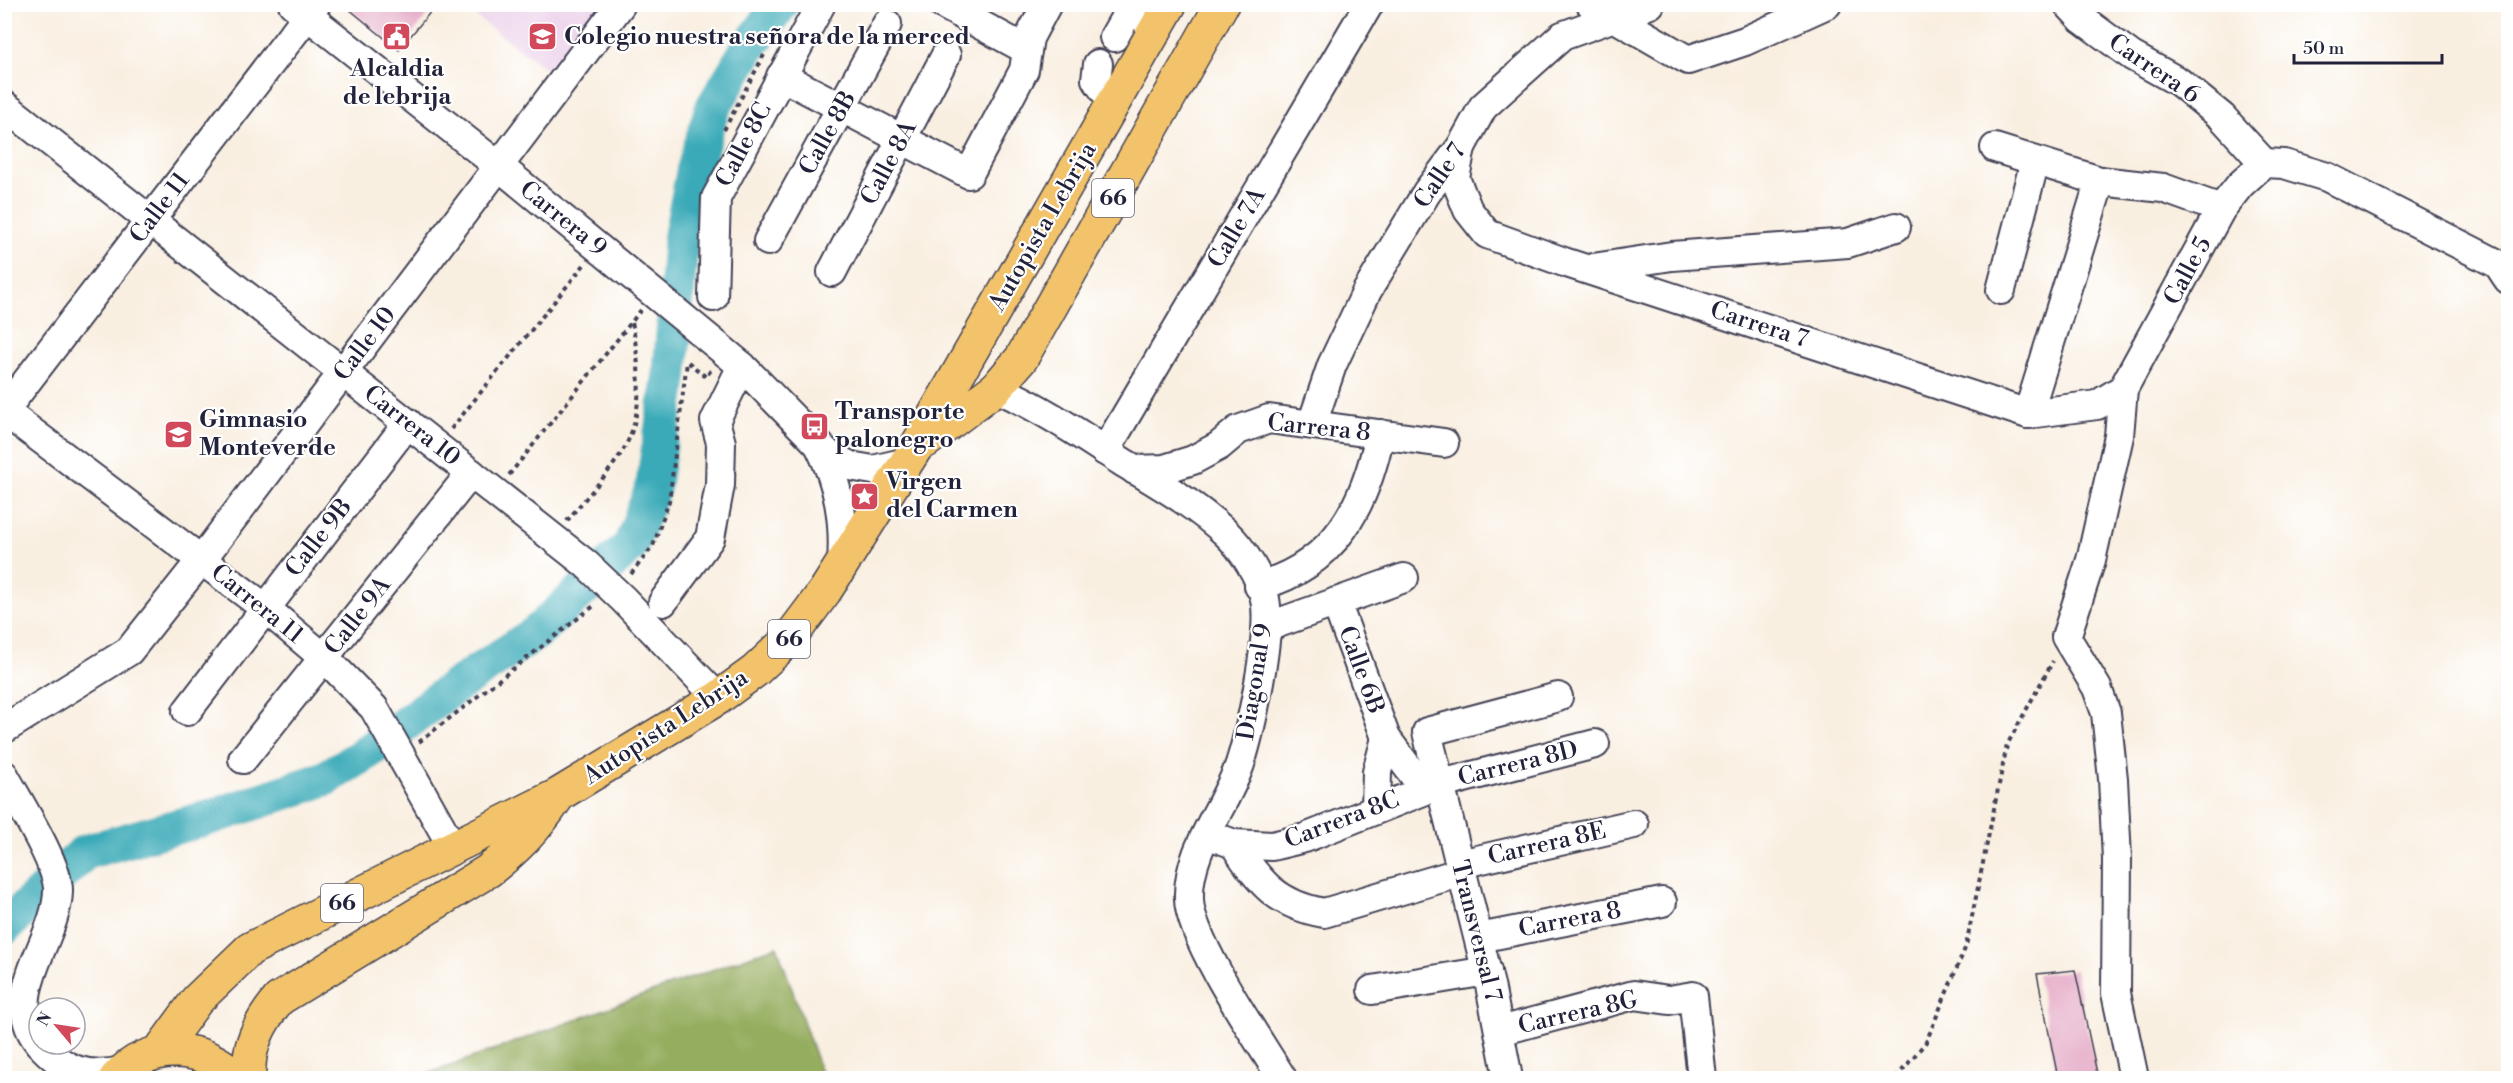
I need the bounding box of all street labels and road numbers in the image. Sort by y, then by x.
street label: Carrera 6 [2103,28,2205,110]
street label: Calle 8B [793,86,863,180]
street label: Calle 8C [709,98,779,192]
street label: Calle 8A [854,115,924,210]
street label: Autopista Lebrija [982,136,1104,318]
street label: Calle 7 [1407,138,1473,214]
street label: Calle 11 [124,166,197,250]
street label: Carrera 9 [513,175,613,263]
road number: 66 [1092,179,1134,217]
street label: Calle 7A [1201,182,1273,274]
street label: Calle 5 [2158,232,2218,310]
street label: Carrera 7 [1706,295,1812,355]
street label: Calle 10 [327,301,403,387]
street label: Carrera 10 [358,379,466,473]
street label: Carrera 8 [1266,408,1372,448]
street label: Calle 9B [279,493,359,583]
street label: Carrera 11 [205,558,310,651]
street label: Calle 9A [318,571,398,661]
road number: 66 [768,620,810,658]
street label: Diagonal 9 [1231,622,1279,742]
street label: Calle 6B [1331,622,1391,718]
street label: Autopista Lebrija [577,662,755,792]
street label: Carrera 8D [1455,735,1581,793]
street label: Carrera 8C [1280,784,1404,856]
street label: Carrera 8E [1485,816,1609,872]
street label: Transversal 7 [1444,857,1508,1005]
road number: 66 [321,884,363,922]
street label: Carrera 8 [1516,895,1624,945]
street label: Carrera 8G [1515,985,1641,1041]

